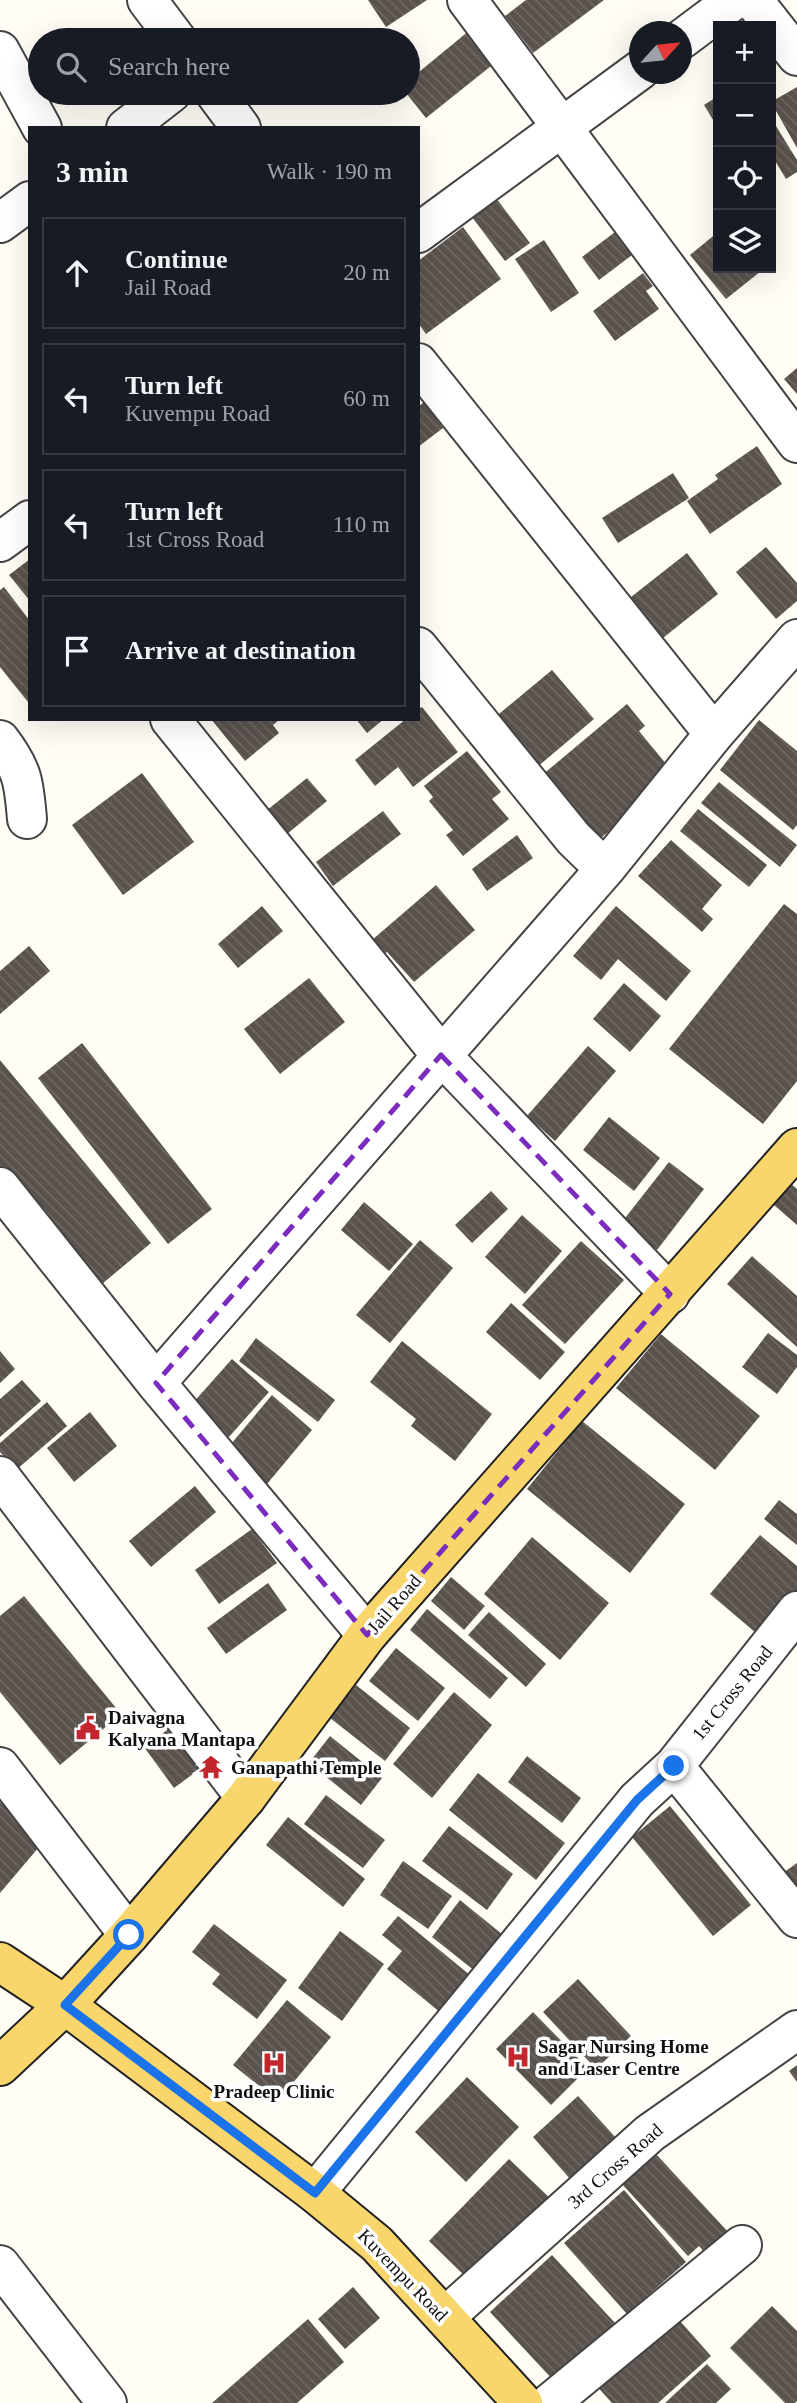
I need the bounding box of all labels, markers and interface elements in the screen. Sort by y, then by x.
north arrow [629,21,692,84]
map controls [713,21,776,273]
button: + [713,21,776,84]
search box [28,28,420,105]
icon: search [52,48,90,86]
text: Search here [108,52,230,81]
button: − [713,84,776,147]
button: locate [713,147,776,210]
text: 3 min [56,155,129,188]
text: Walk · 190 m [267,159,392,184]
button: layers [713,210,776,273]
text: Continue [125,245,228,274]
icon: ahead [58,254,96,292]
text: 20 m [343,260,390,285]
text: Jail Road [125,275,211,300]
text: Turn left [125,371,223,400]
icon: left [58,380,96,418]
text: 60 m [343,386,390,411]
text: Kuvempu Road [125,401,270,426]
text: Turn left [125,497,223,526]
icon: left [58,506,96,544]
text: 110 m [333,512,390,537]
text: 1st Cross Road [125,527,264,552]
icon: arrive [58,632,96,670]
text: Arrive at destination [125,636,356,665]
street label: Jail Road [363,1570,426,1638]
street label: 1st Cross Road [688,1641,777,1744]
place label: Daivagna Kalyana Mantapa [108,1707,256,1750]
public building icon: Daivagna Kalyana Mantapa [74,1714,102,1742]
route end [658,1750,689,1781]
temple icon: Ganapathi Temple [197,1753,225,1781]
place label: Ganapathi Temple [231,1757,381,1778]
route start [113,1919,144,1950]
place label: Sagar Nursing Home and Laser Centre [538,2036,709,2079]
hospital icon: Sagar Nursing Home and Laser Centre [504,2043,532,2071]
hospital icon: Pradeep Clinic [260,2049,288,2077]
place label: Pradeep Clinic [214,2081,334,2102]
street label: 3rd Cross Road [563,2119,667,2213]
street label: Kuvempu Road [354,2225,453,2326]

